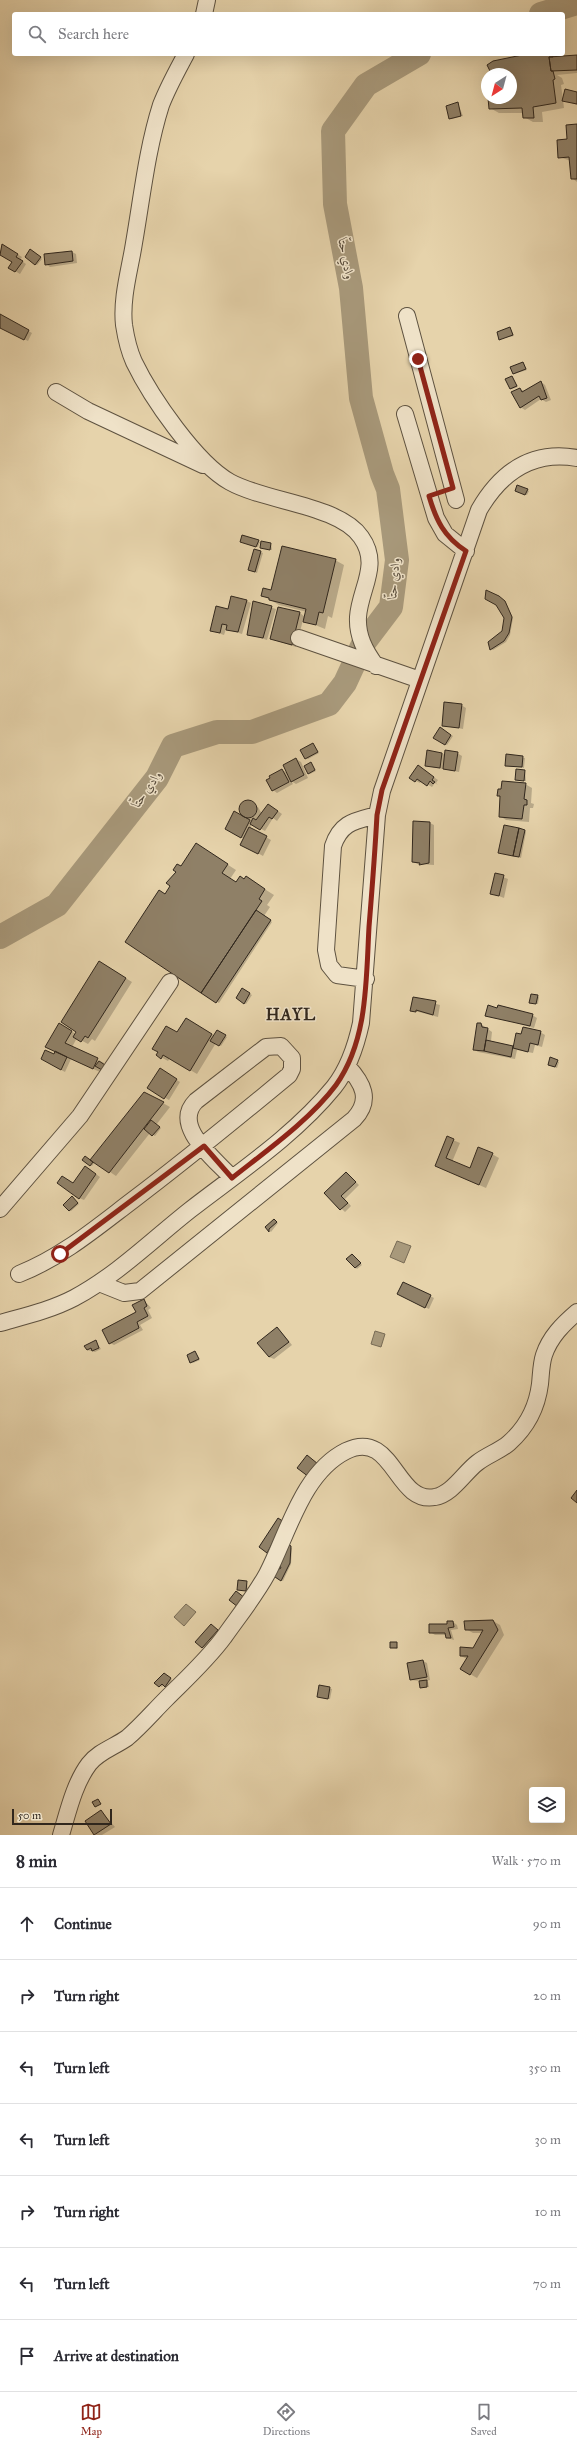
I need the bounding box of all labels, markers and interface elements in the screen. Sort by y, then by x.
search box [12,12,565,56]
icon: search [26,23,48,45]
text: Search here [58,25,129,43]
north arrow [481,68,517,104]
water label: وادي حتّا [332,236,359,281]
route end [409,350,427,368]
water label: وادي حتّا [383,557,406,600]
water label: وادي حتّا [127,767,167,812]
district label: HAYL [266,1005,316,1024]
route start [51,1245,69,1263]
map controls [529,1787,565,1823]
button: layers [529,1787,565,1823]
scale bar [12,1807,112,1826]
text: 50 m [18,1809,41,1822]
text: 8 min [16,1851,57,1872]
text: Walk · 570 m [492,1853,561,1869]
icon: ahead [16,1913,38,1935]
text: Continue [54,1915,112,1933]
text: 90 m [533,1916,561,1932]
icon: right [16,1985,38,2007]
text: Turn right [54,1987,119,2005]
text: 20 m [533,1988,561,2004]
icon: left [16,2057,38,2079]
text: Turn left [54,2059,110,2077]
text: 350 m [528,2060,561,2076]
icon: left [16,2129,38,2151]
text: Turn left [54,2131,110,2149]
text: 30 m [535,2132,561,2148]
icon: right [16,2201,38,2223]
text: Turn right [54,2203,119,2221]
text: 10 m [535,2204,561,2220]
icon: left [16,2273,38,2295]
text: Turn left [54,2275,110,2293]
text: 70 m [533,2276,561,2292]
icon: arrive [16,2345,38,2367]
text: Arrive at destination [54,2347,179,2365]
tab: Map [80,2401,102,2438]
tab: Directions [263,2401,310,2438]
tab: Saved [471,2401,497,2438]

